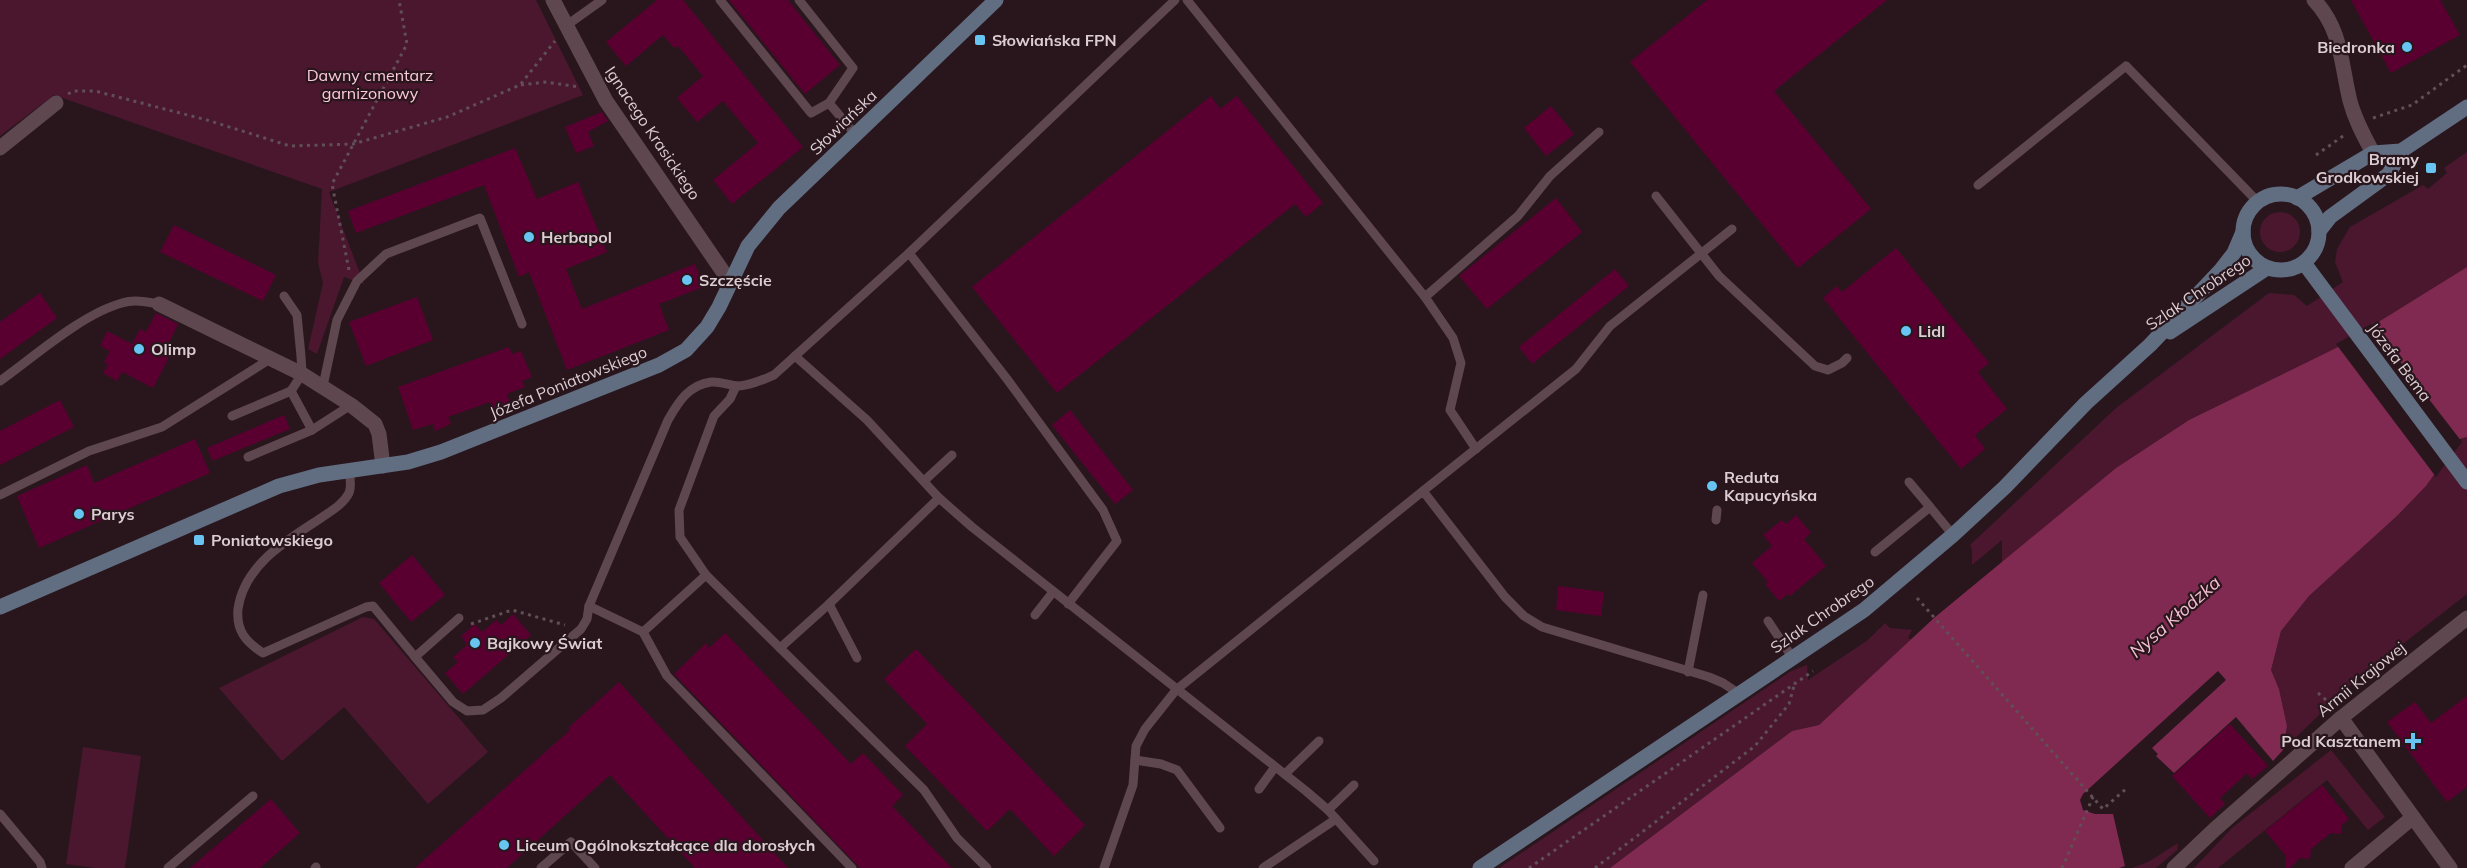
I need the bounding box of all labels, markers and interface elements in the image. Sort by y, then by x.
place label: Słowiańska FPN [992,30,1117,50]
marker: Słowiańska FPN [973,33,987,47]
place label: Biedronka [2317,37,2395,57]
marker: Biedronka [2400,40,2414,54]
street label: Ignacego Krasickiego [601,62,705,204]
park label: Dawny cmentarz garnizonowy [307,65,433,103]
street label: Słowiańska [805,85,881,159]
place label: Bramy Grodkowskiej [2316,149,2419,187]
marker: Bramy Grodkowskiej [2424,161,2438,175]
place label: Herbapol [541,227,612,247]
marker: Herbapol [522,230,536,244]
street label: Szlak Chrobrego [2142,250,2254,334]
place label: Szczęście [699,270,772,290]
marker: Szczęście [680,273,694,287]
street label: Józefa Bema [2364,319,2436,405]
place label: Lidl [1918,321,1945,341]
marker: Lidl [1899,324,1913,338]
place label: Olimp [151,339,196,359]
street label: Józefa Poniatowskiego [486,341,650,423]
marker: Olimp [132,342,146,356]
place label: Reduta Kapucyńska [1724,467,1817,505]
marker: Reduta Kapucyńska [1705,479,1719,493]
place label: Parys [91,504,135,524]
marker: Parys [72,507,86,521]
place label: Poniatowskiego [211,530,333,550]
marker: Poniatowskiego [192,533,206,547]
street label: Szlak Chrobrego [1766,571,1878,657]
water label: Nysa Kłodzka [2124,571,2225,662]
place label: Bajkowy Świat [487,633,602,653]
marker: Bajkowy Świat [468,636,482,650]
street label: Armii Krajowej [2313,637,2409,721]
place label: Pod Kasztanem [2281,731,2401,751]
marker: Pod Kasztanem [2406,734,2420,748]
place label: Liceum Ogólnokształcące dla dorosłych [516,835,816,855]
marker: Liceum Ogólnokształcące dla dorosłych [497,838,511,852]

